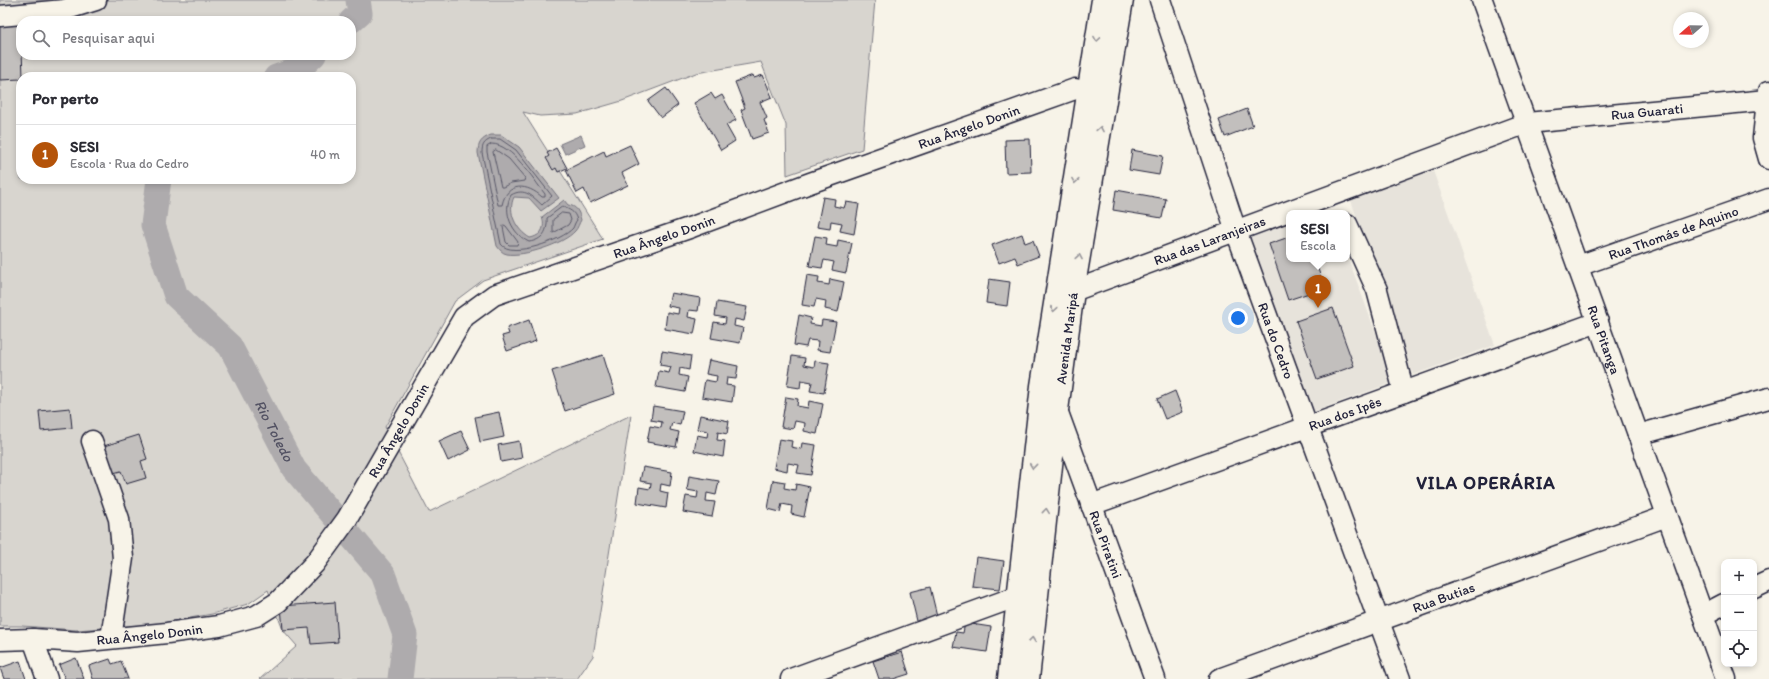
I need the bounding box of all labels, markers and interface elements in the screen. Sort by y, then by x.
north arrow [1673,12,1709,48]
search box [16,16,356,60]
icon: search [30,27,52,49]
text: Pesquisar aqui [62,29,155,47]
one-way arrow [1093,35,1102,42]
text: Por perto [32,88,99,108]
street label: Rua Guarati [1610,100,1684,124]
street label: Rua Ângelo Donin [916,101,1023,153]
one-way arrow [1096,126,1104,132]
text: SESI [70,138,99,156]
text: 1 [42,147,48,162]
text: 40 m [310,147,340,162]
text: Escola · Rua do Cedro [70,156,189,171]
one-way arrow [1071,178,1080,184]
street label: Rua Thomás de Aquino [1606,202,1741,264]
popup [1286,210,1350,262]
street label: Rua Ângelo Donin [611,211,718,262]
street label: Rua das Laranjeiras [1152,212,1268,269]
text: SESI [1300,220,1329,238]
text: Escola [1300,238,1336,253]
one-way arrow [1074,254,1082,260]
pin: 1 [1305,275,1331,308]
street label: Avenida Maripá [1053,290,1082,385]
street label: Rua do Cedro [1254,300,1297,381]
street label: Rua Pitanga [1583,303,1624,377]
one-way arrow [1050,306,1059,312]
your location [1228,308,1248,328]
street label: Rua Ângelo Donin [365,380,433,481]
street label: Rua dos Ipês [1306,393,1384,435]
water label: Rio Toledo [251,397,298,465]
one-way arrow [1028,463,1037,469]
district label: VILA OPERÁRIA [1416,472,1556,494]
one-way arrow [1041,508,1050,514]
street label: Rua Piratini [1085,508,1126,581]
map controls [1721,559,1757,667]
button: + [1721,559,1757,595]
street label: Rua Butias [1410,579,1477,617]
button: − [1721,595,1757,631]
street label: Rua Ângelo Donin [96,620,204,649]
button: locate [1721,631,1757,667]
one-way arrow [1027,637,1036,643]

